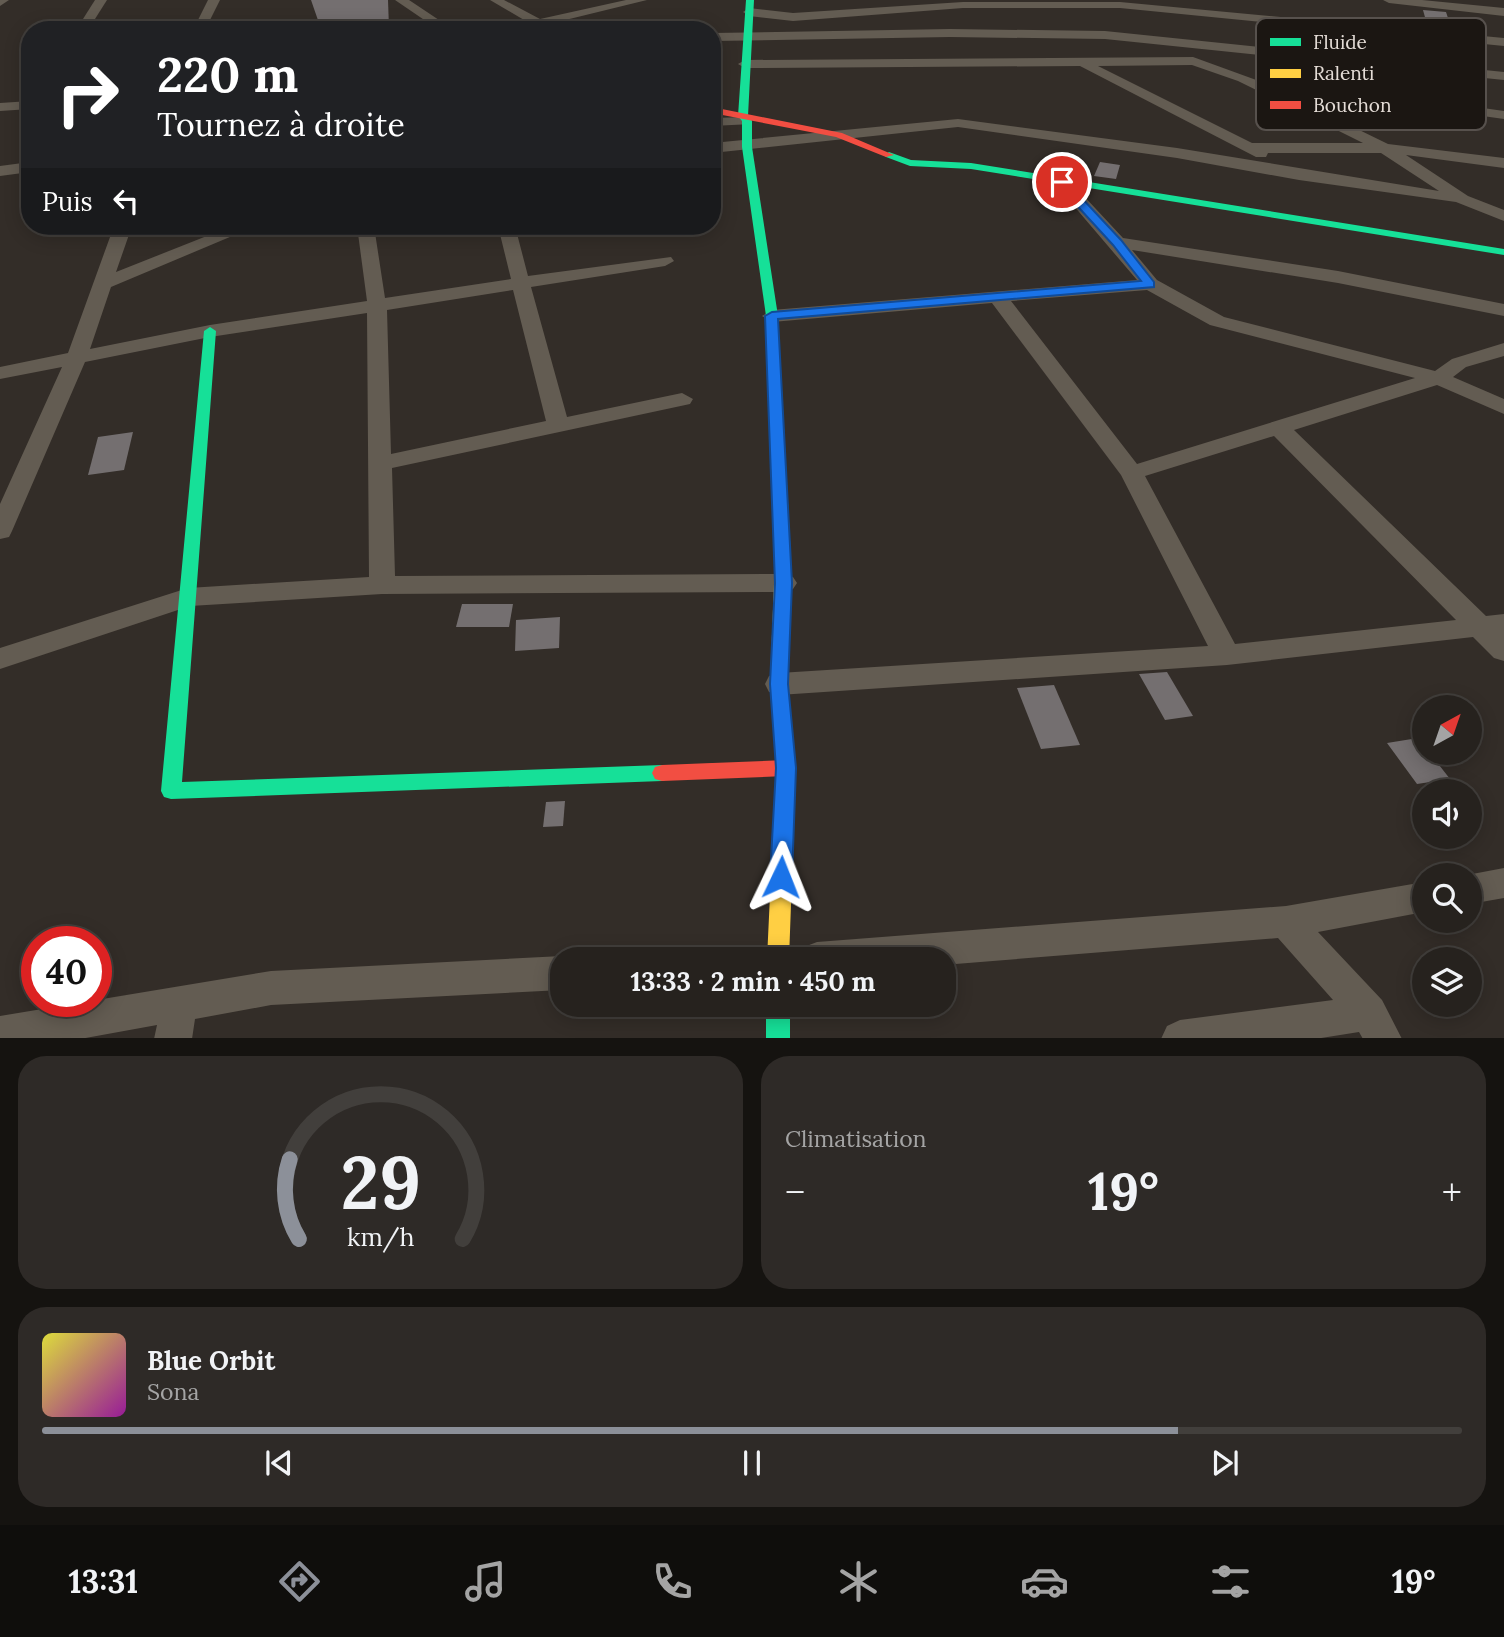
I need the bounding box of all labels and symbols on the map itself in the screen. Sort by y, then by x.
legend [1256,18,1486,130]
text: Fluide [1313,30,1367,54]
text: Ralenti [1313,61,1374,85]
text: Bouchon [1313,93,1391,117]
pin [1032,152,1092,212]
north arrow [1412,695,1482,765]
position arrow [744,840,818,914]
speed limit sign: 40 [21,926,112,1017]

